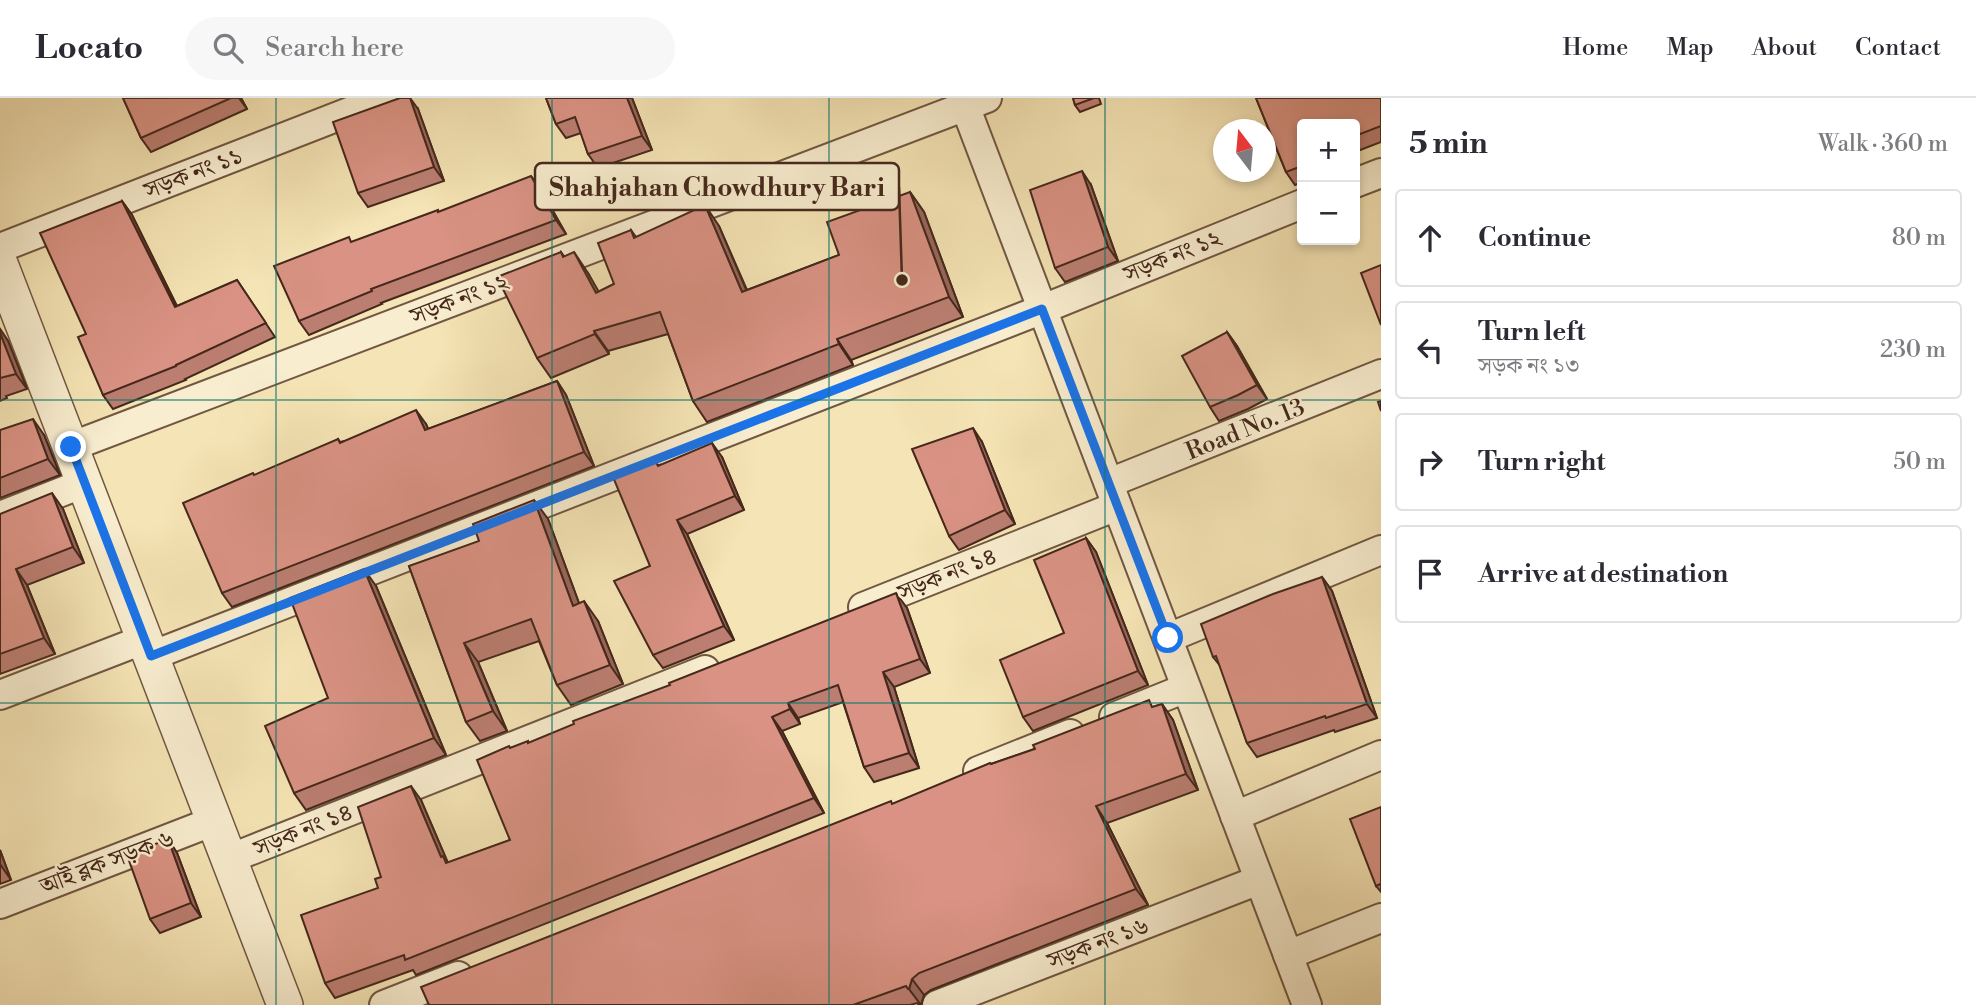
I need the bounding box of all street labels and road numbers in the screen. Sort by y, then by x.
street label: সড়ক নং ১১ [139,141,247,207]
street label: সড়ক নং ১২ [1118,223,1227,290]
street label: সড়ক নং ১২ [405,267,514,333]
street label: Road No. 13 [1181,392,1309,467]
street label: সড়ক নং ১৪ [892,541,1001,609]
street label: সড়ক নং ১৪ [248,797,357,865]
street label: আই ব্লক সড়ক ৬ [35,823,179,903]
street label: সড়ক নং ১৬ [1042,911,1154,977]

